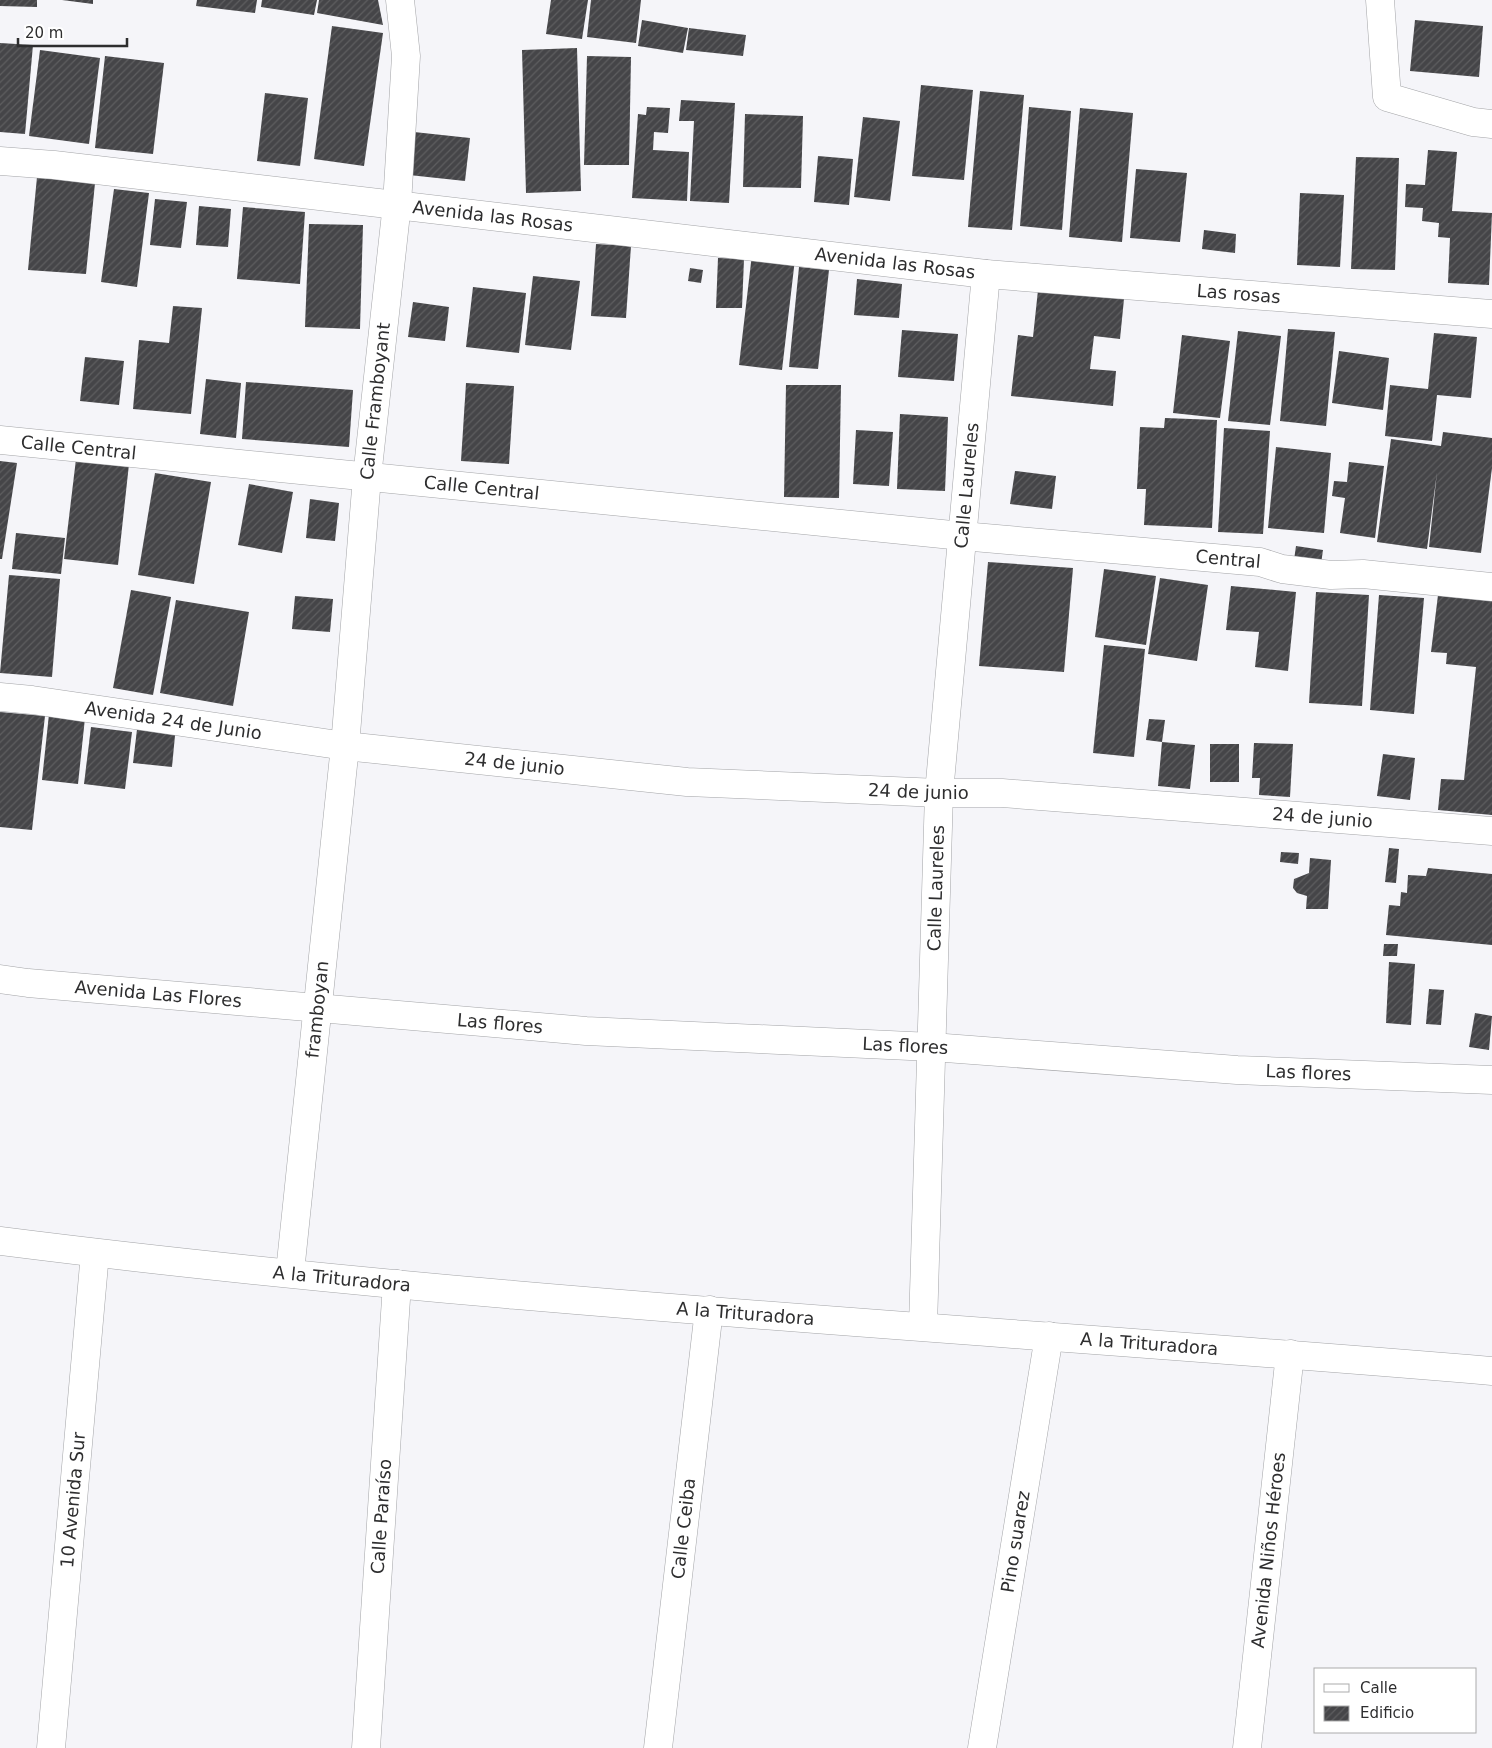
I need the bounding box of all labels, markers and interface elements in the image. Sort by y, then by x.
scale bar [18,15,126,47]
text: 20 m [25,24,63,42]
street label: Avenida las Rosas [412,196,574,236]
street label: Avenida las Rosas [814,243,977,283]
street label: Las rosas [1196,280,1281,307]
street label: Calle Framboyant [356,321,394,481]
street label: Calle Laureles [950,422,983,549]
street label: Calle Central [20,431,137,464]
street label: Calle Central [423,471,540,504]
street label: Central [1195,545,1262,572]
street label: Avenida 24 de Junio [83,697,263,744]
street label: 24 de junio [463,748,566,779]
street label: 24 de junio [868,779,969,803]
street label: 24 de junio [1271,803,1373,832]
street label: Calle Laureles [923,825,948,952]
street label: framboyan [301,960,332,1059]
street label: Avenida Las Flores [74,976,243,1011]
street label: Las flores [456,1009,544,1037]
street label: Las flores [862,1033,949,1058]
street label: Las flores [1265,1060,1352,1084]
street label: A la Trituradora [272,1261,412,1296]
street label: A la Trituradora [676,1297,815,1329]
street label: A la Trituradora [1079,1328,1219,1359]
street label: 10 Avenida Sur [56,1430,89,1569]
street label: Avenida Niños Héroes [1247,1451,1289,1649]
street label: Calle Paraíso [367,1458,395,1575]
street label: Calle Ceiba [667,1477,699,1580]
street label: Pino suarez [996,1489,1034,1594]
legend [1314,1668,1477,1733]
text: Calle [1360,1679,1397,1697]
text: Edificio [1360,1704,1414,1722]

